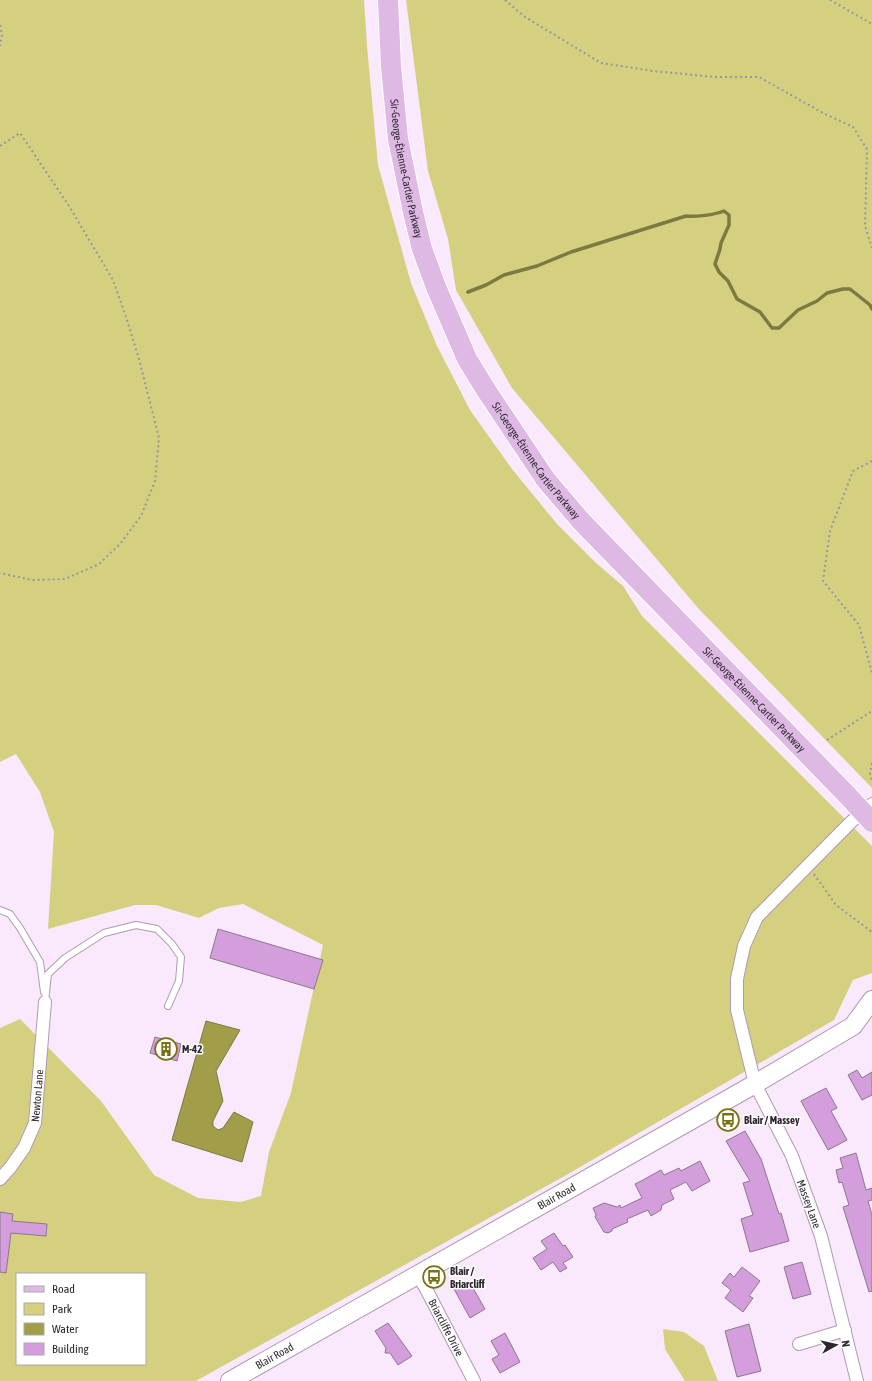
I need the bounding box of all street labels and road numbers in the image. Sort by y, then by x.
street label: Sir-George-Étienne-Cartier Parkway [388,99,425,240]
street label: Sir-George-Étienne-Cartier Parkway [490,400,583,522]
street label: Sir-George-Étienne-Cartier Parkway [701,645,808,755]
street label: Newton Lane [29,1069,45,1122]
street label: Massey Lane [795,1178,823,1230]
street label: Blair Road [535,1181,577,1212]
street label: Briarcliffe Drive [426,1297,466,1358]
street label: Blair Road [253,1340,295,1371]

